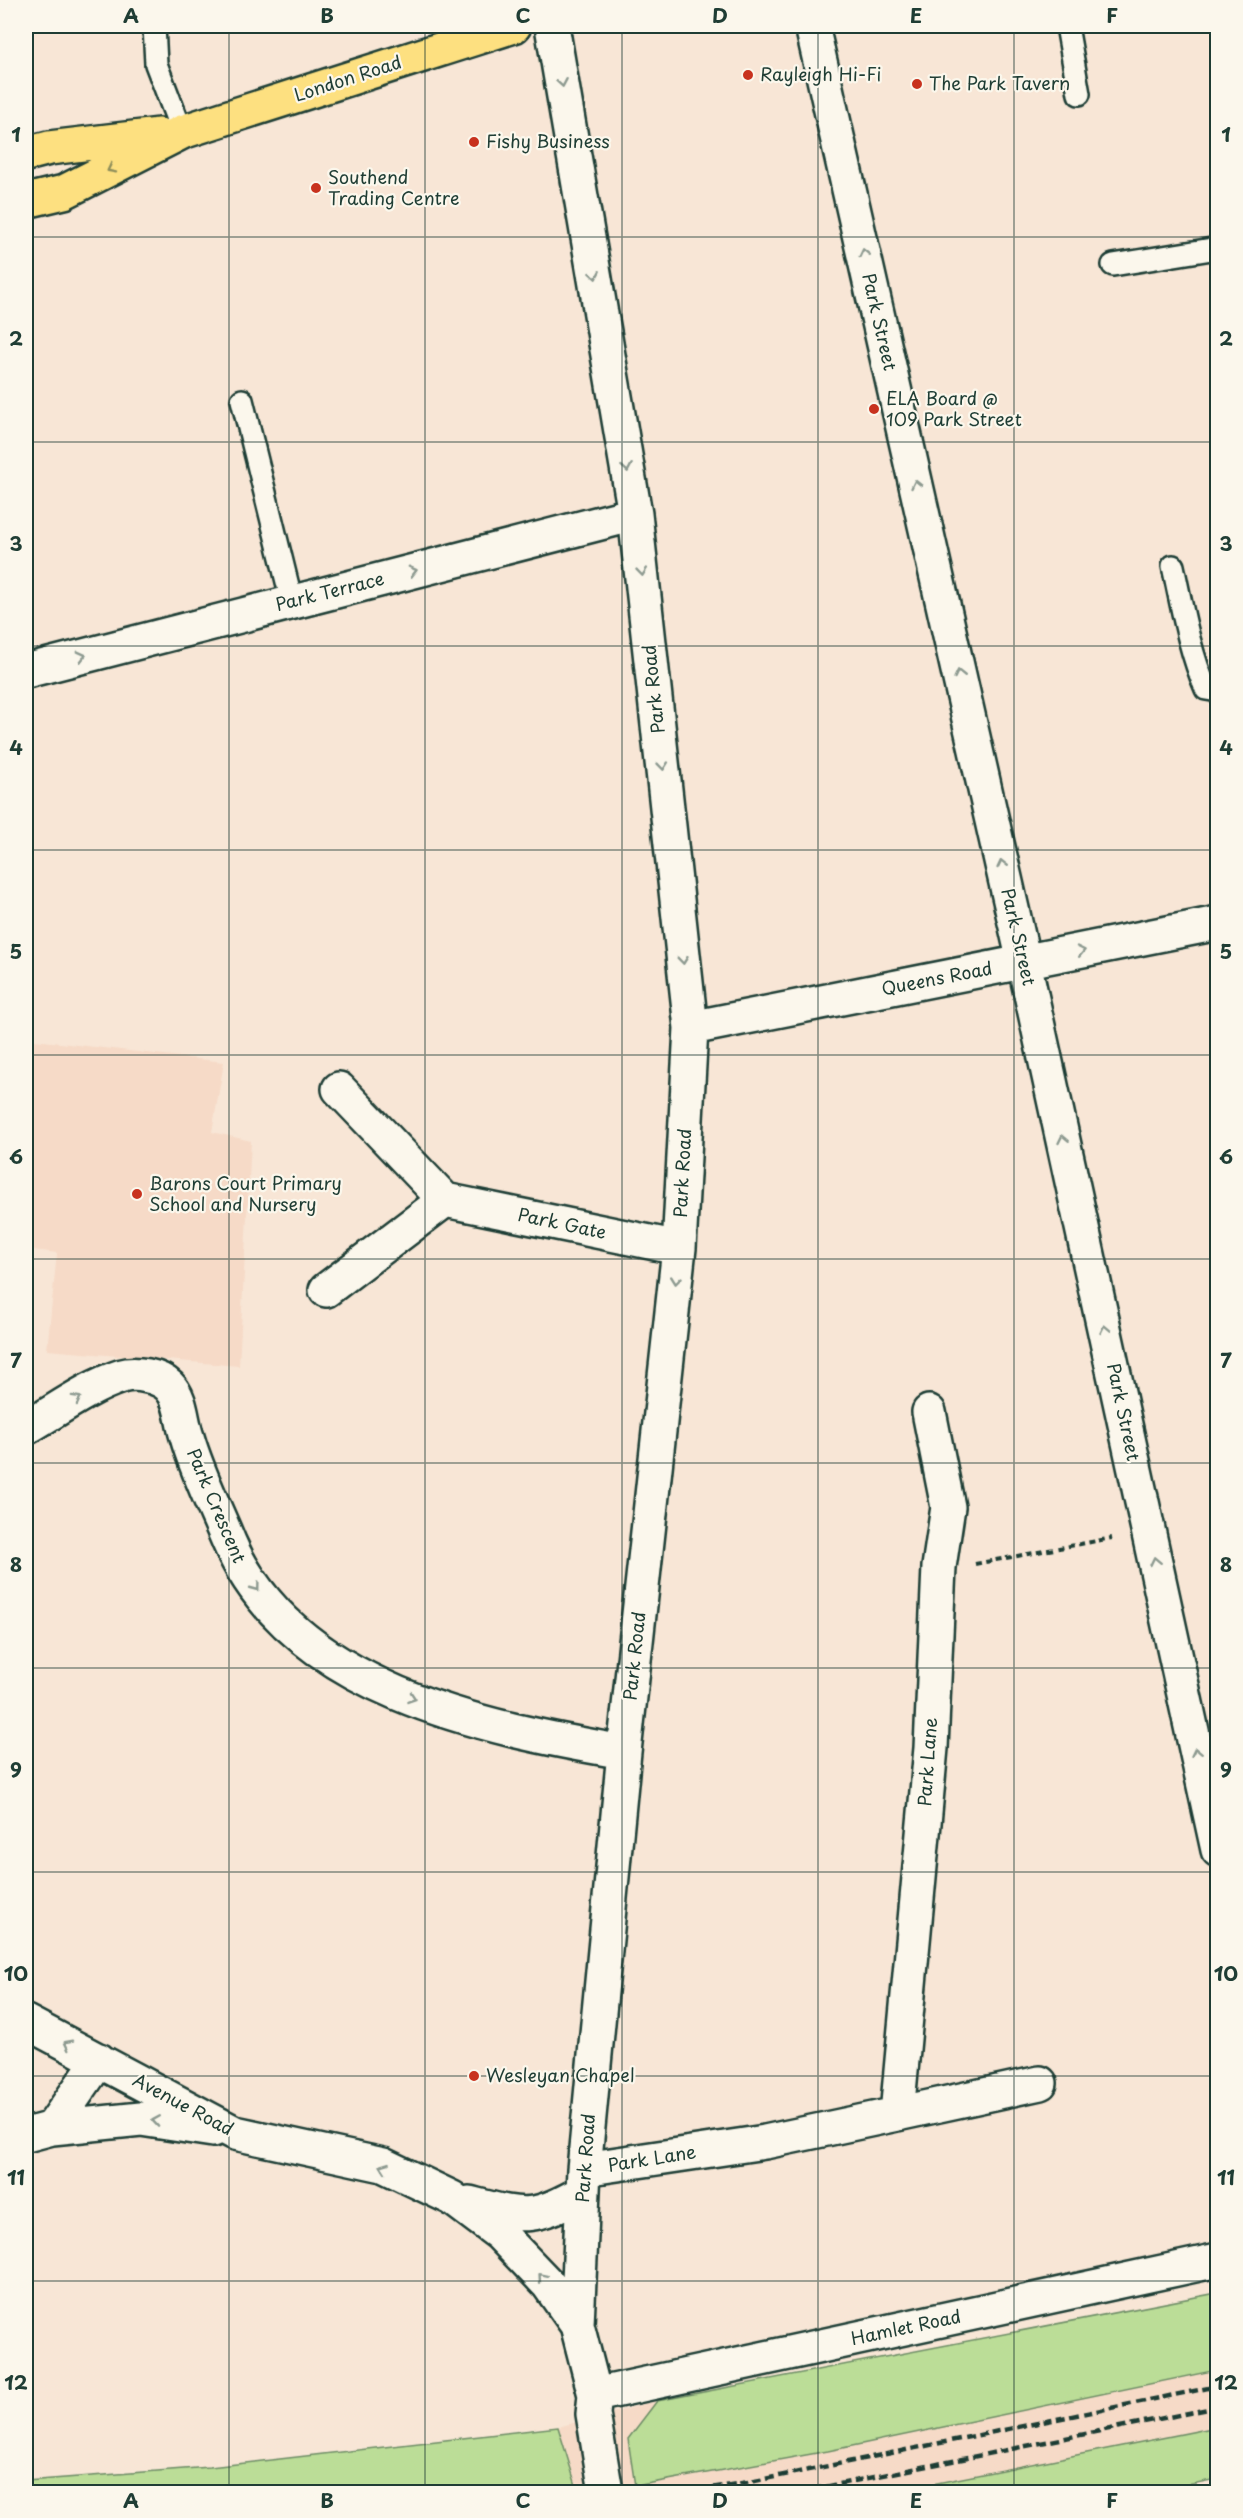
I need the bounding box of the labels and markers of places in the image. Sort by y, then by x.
place label: Rayleigh Hi-Fi [760,60,881,87]
marker: Rayleigh Hi-Fi [741,68,755,82]
place label: The Park Tavern [929,69,1070,96]
marker: The Park Tavern [910,77,924,91]
place label: Fishy Business [486,127,610,154]
marker: Fishy Business [467,135,481,149]
place label: Southend Trading Centre [328,163,460,211]
marker: Southend Trading Centre [309,181,323,195]
place label: ELA Board @ 109 Park Street [886,384,1022,432]
marker: ELA Board @ 109 Park Street [867,402,881,416]
place label: Barons Court Primary School and Nursery [149,1169,342,1217]
marker: Barons Court Primary School and Nursery [130,1187,144,1201]
place label: Wesleyan Chapel [486,2061,635,2088]
marker: Wesleyan Chapel [467,2069,481,2083]

